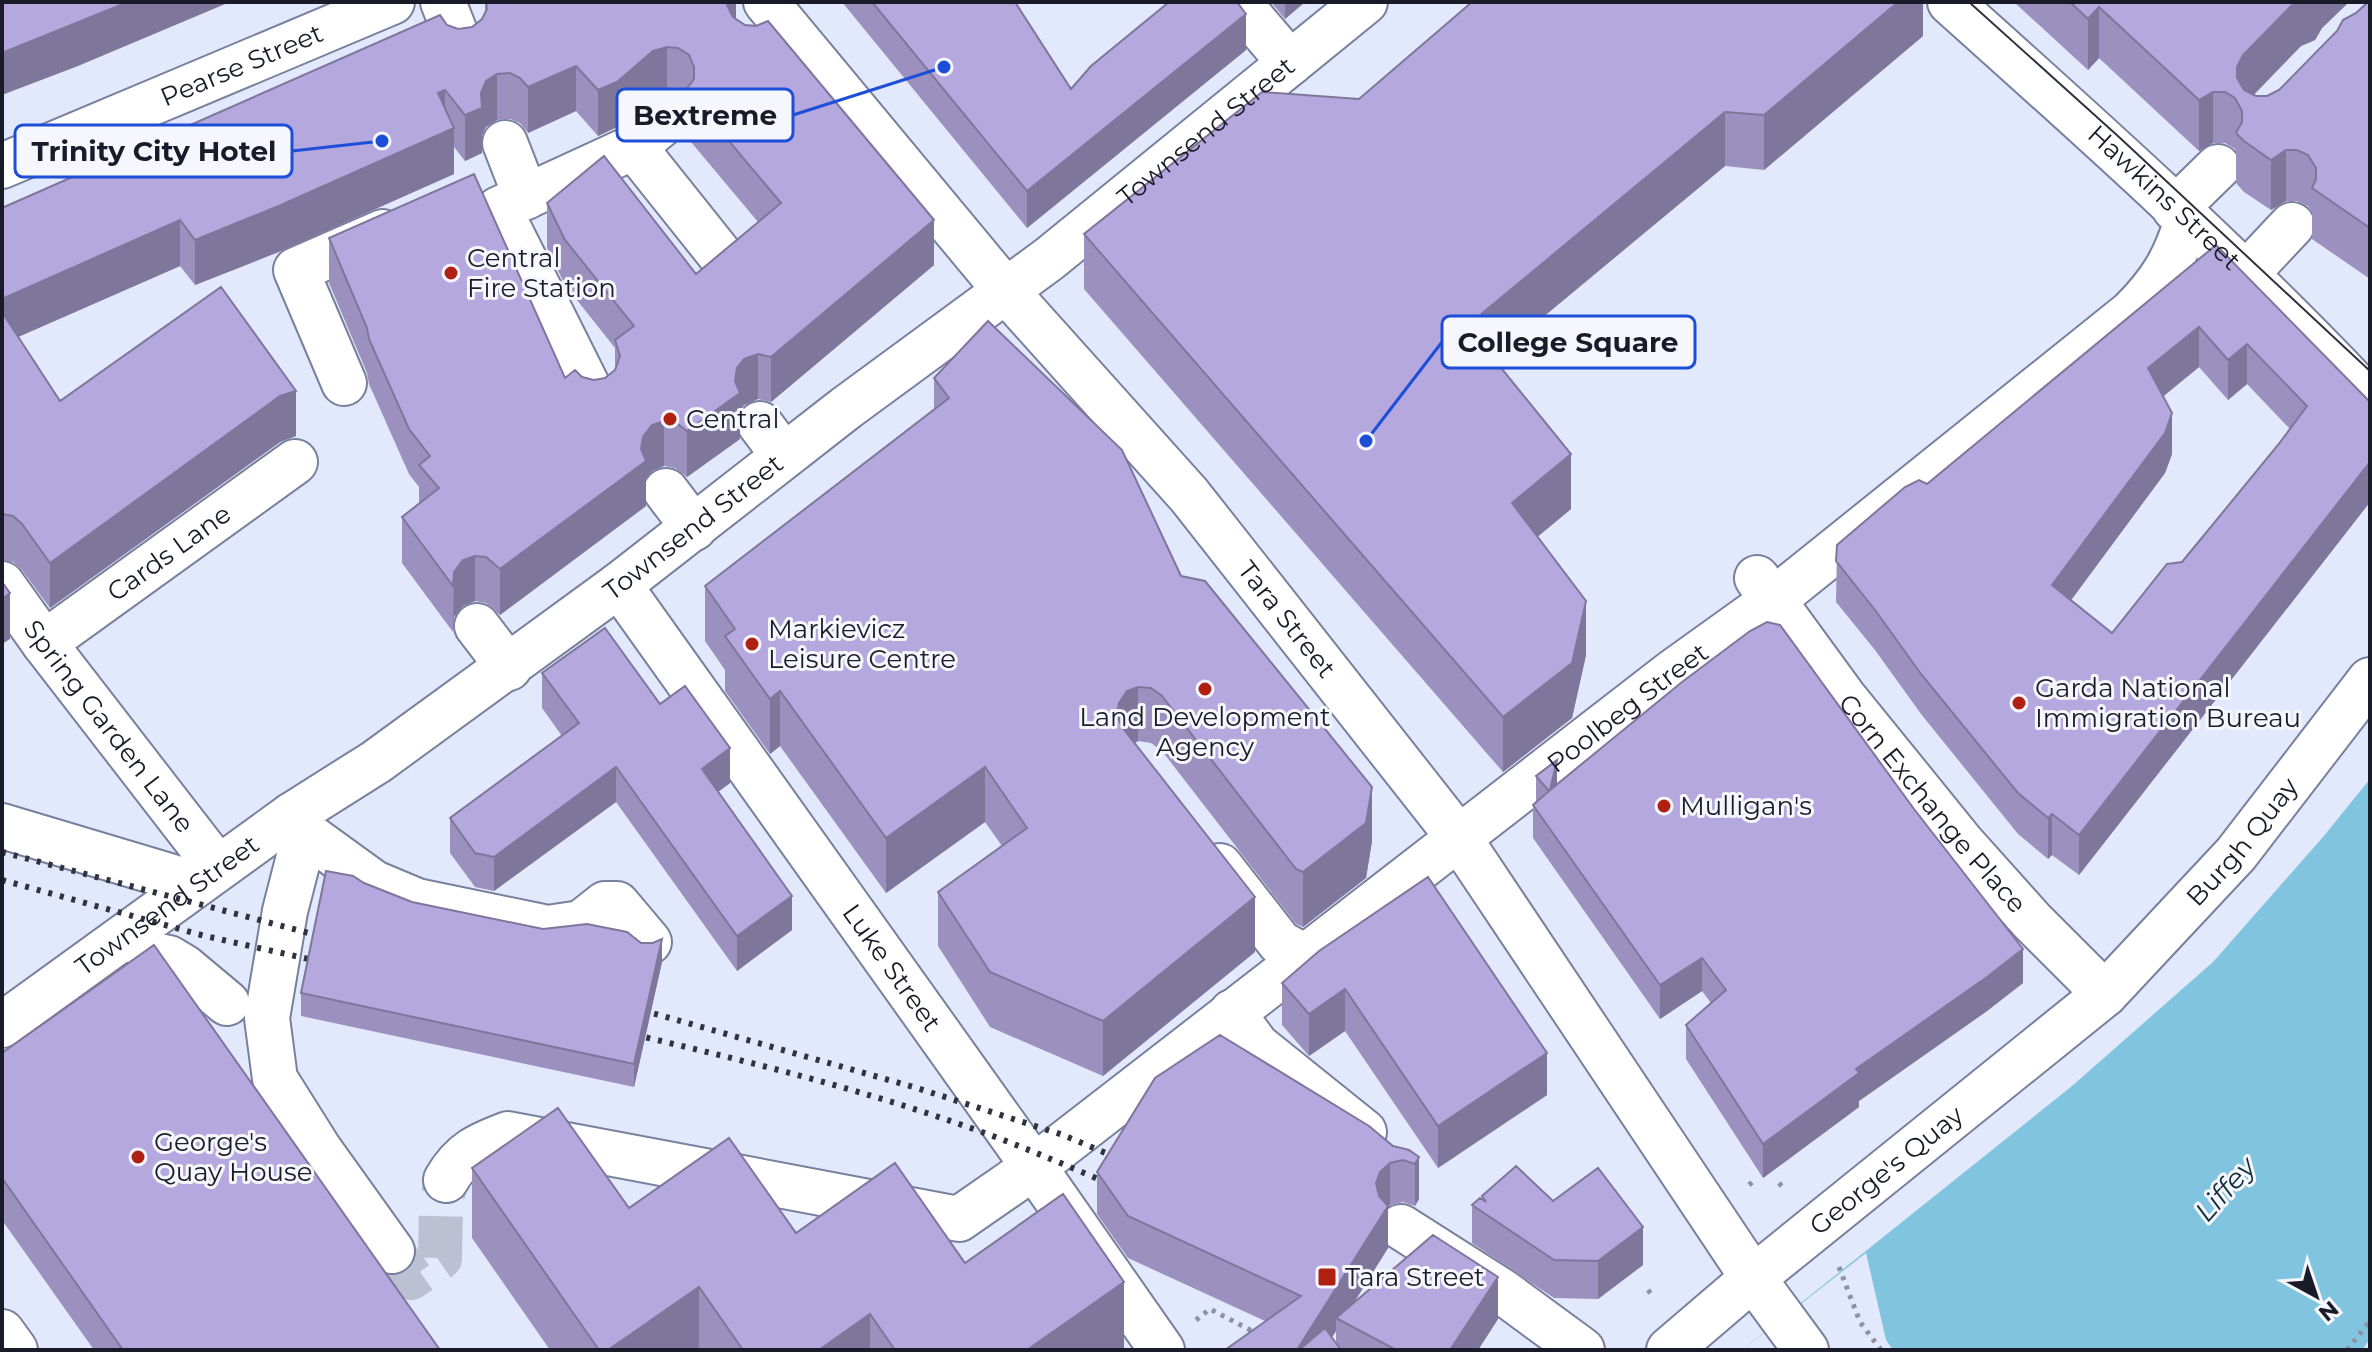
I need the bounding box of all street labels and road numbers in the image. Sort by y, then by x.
street label: Pearse Street [156,17,328,114]
street label: Townsend Street [1111,50,1301,213]
street label: Hawkins Street [2081,118,2247,277]
street label: Townsend Street [597,447,789,607]
street label: Cards Lane [101,498,237,608]
street label: Tara Street [1231,555,1343,684]
street label: Spring Garden Lane [17,614,201,839]
street label: Poolbeg Street [1541,636,1714,780]
street label: Corn Exchange Place [1832,688,2033,920]
street label: Burgh Quay [2180,770,2305,913]
street label: Townsend Street [69,828,265,983]
street label: Luke Street [836,898,948,1038]
street label: George's Quay [1803,1098,1970,1242]

